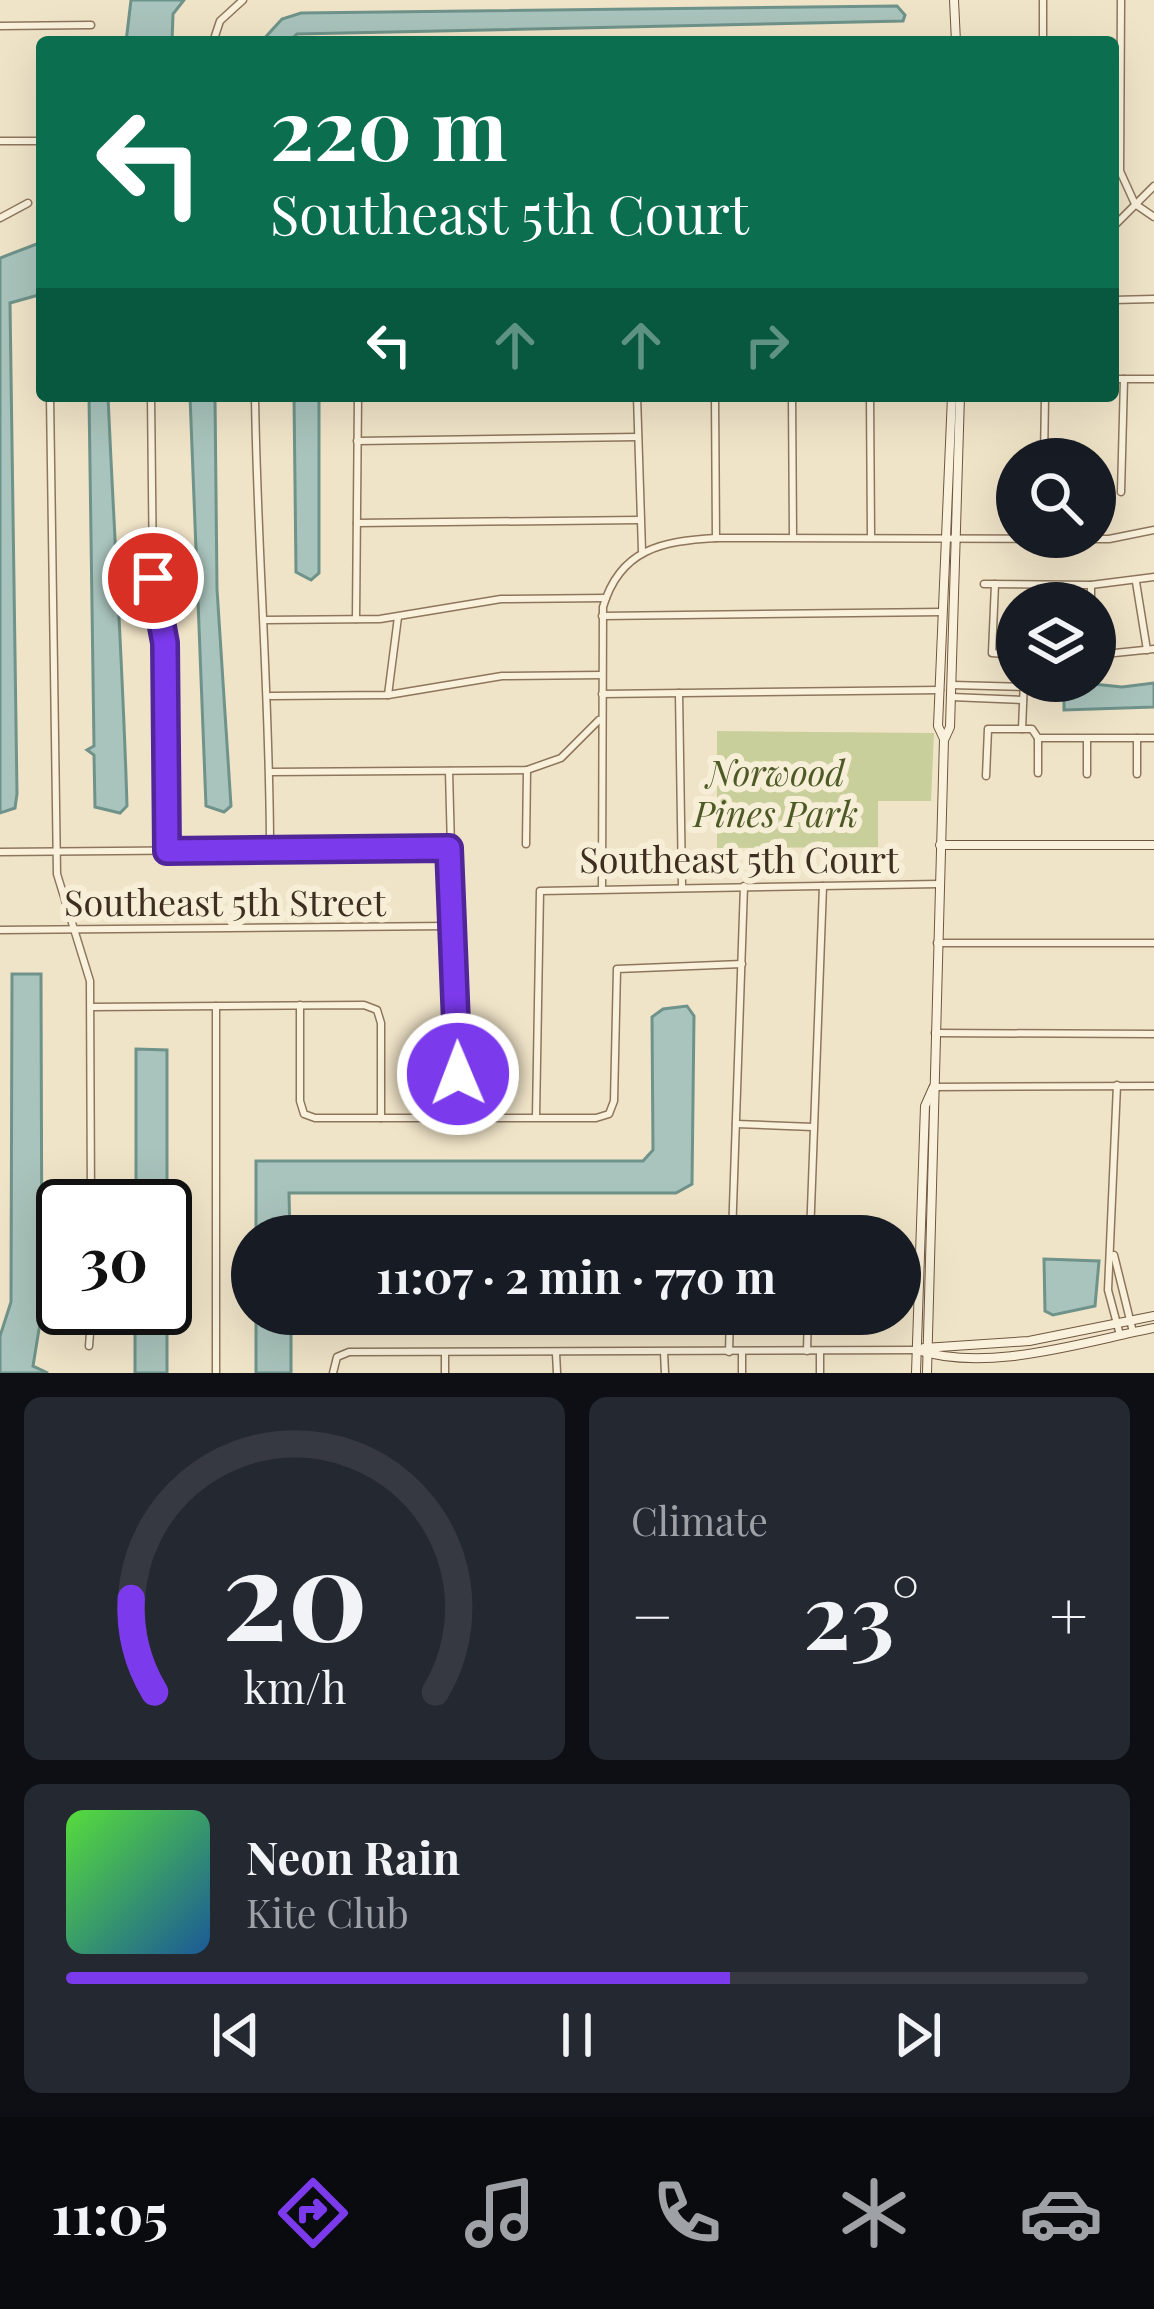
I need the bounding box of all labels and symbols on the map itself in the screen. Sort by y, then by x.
pin [102,527,204,629]
park label: Norwood Pines Park [692,747,858,836]
street label: Southeast 5th Court [579,834,900,882]
street label: Southeast 5th Street [64,877,387,925]
position arrow [395,1011,521,1137]
speed limit sign: 30 [36,1179,192,1335]

